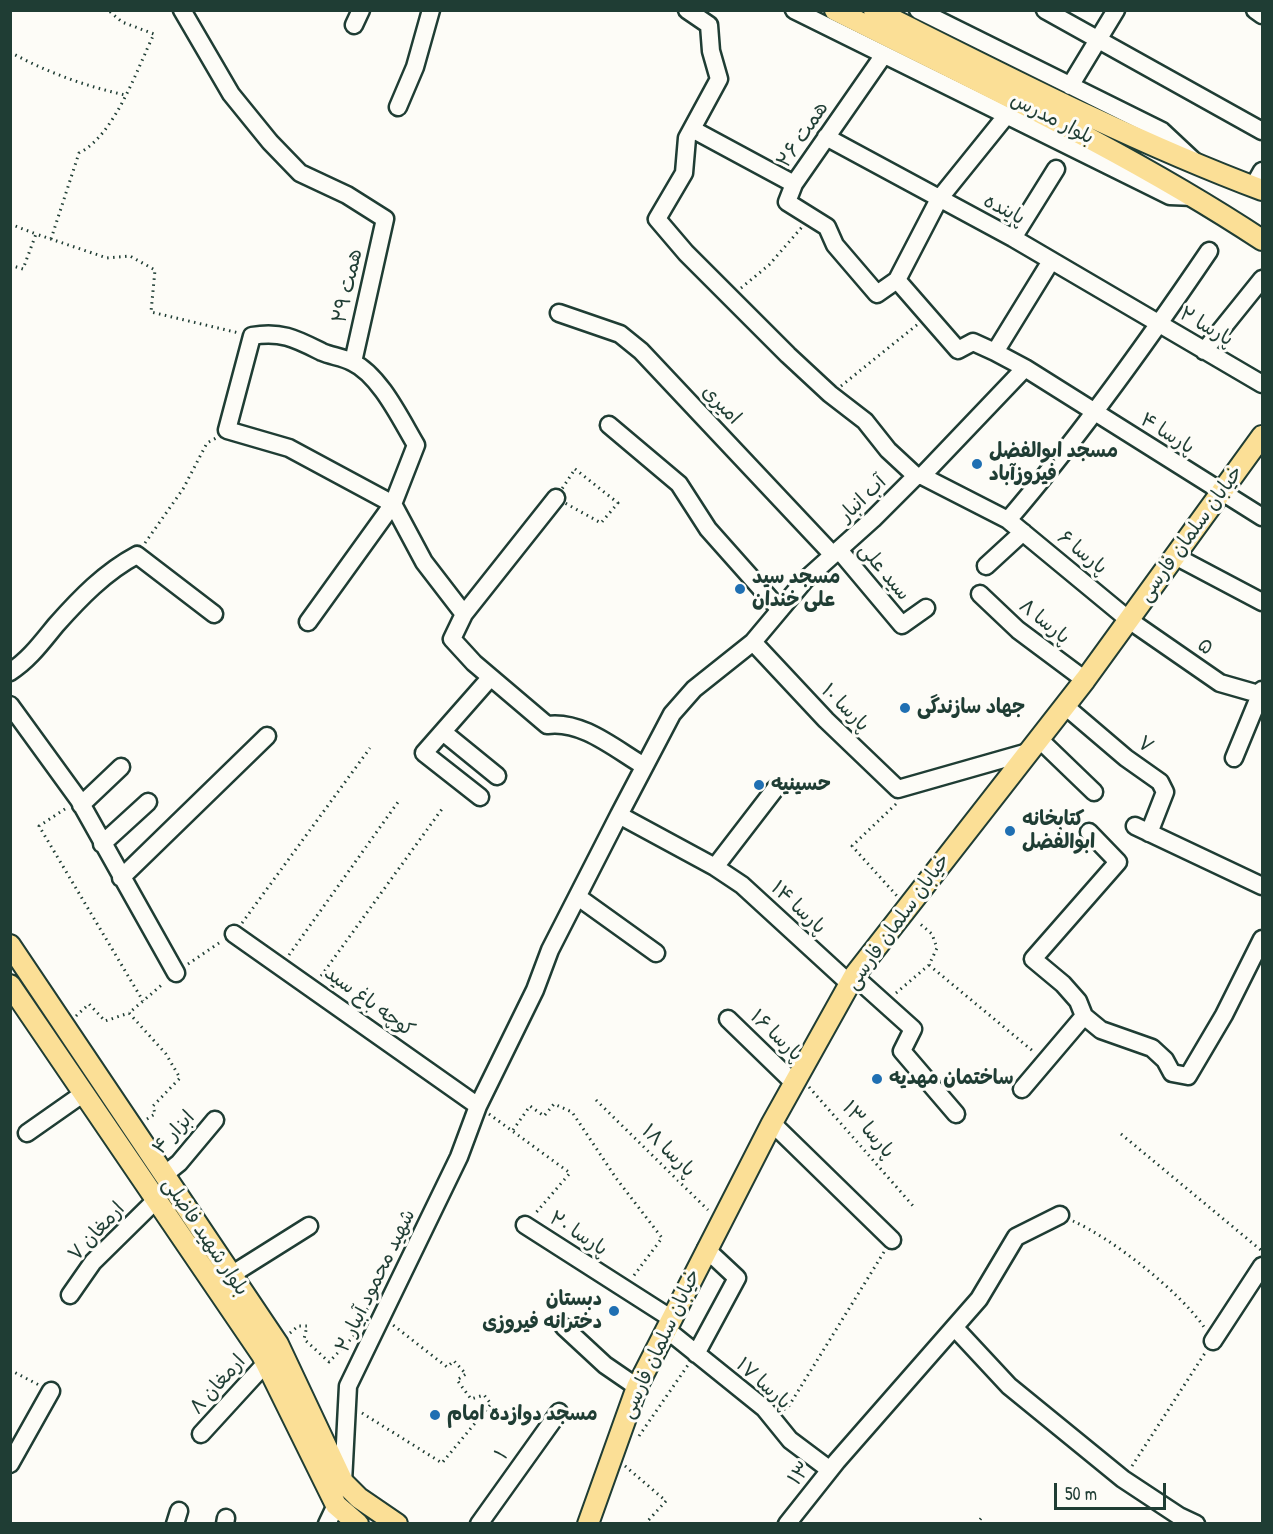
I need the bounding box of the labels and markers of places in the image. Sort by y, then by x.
place label: مسجد ابوالفضل فیروزآباد [989,440,1118,487]
marker: مسجد ابوالفضل فیروزآباد [970,457,984,471]
place label: مسجد سید علی خندان [752,566,840,613]
marker: مسجد سید علی خندان [733,582,747,596]
place label: جهاد سازندگی [917,696,1025,720]
marker: جهاد سازندگی [898,701,912,715]
place label: حسینیه [771,773,831,797]
marker: حسینیه [752,778,766,792]
place label: کتابخانه ابوالفضل [1022,808,1095,855]
marker: کتابخانه ابوالفضل [1003,824,1017,838]
place label: ساختمان مهدیه [889,1067,1014,1091]
marker: ساختمان مهدیه [870,1072,884,1086]
place label: دبستان دخترانه فیروزی [482,1288,602,1335]
marker: دبستان دخترانه فیروزی [607,1304,621,1318]
place label: مسجد دوازده امام [447,1403,598,1427]
marker: مسجد دوازده امام [428,1408,442,1422]

